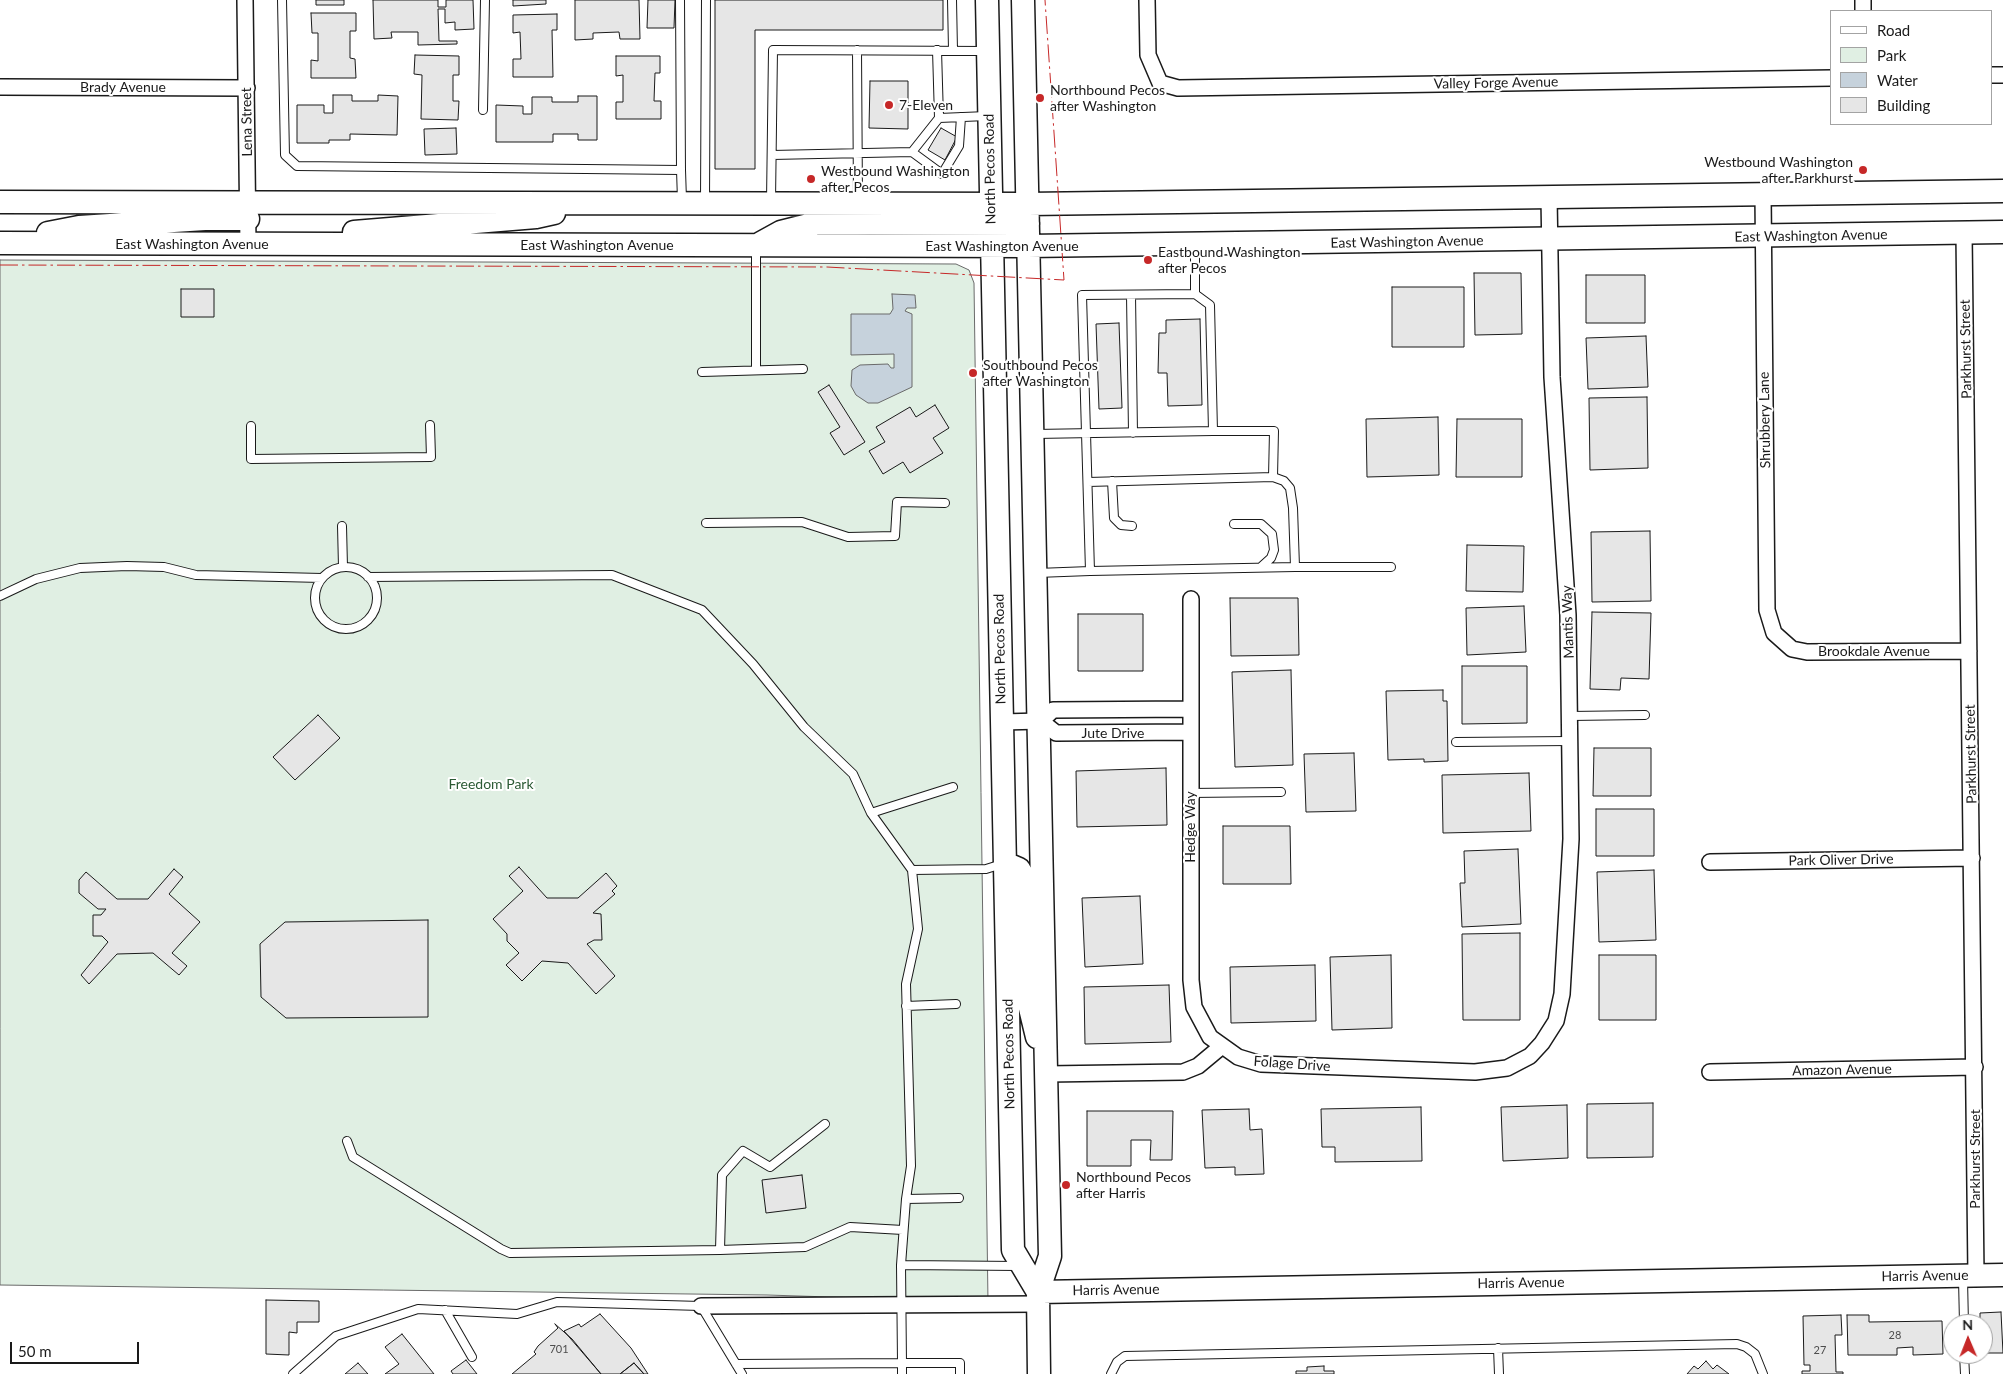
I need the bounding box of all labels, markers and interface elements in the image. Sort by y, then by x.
legend [1830,10,1993,125]
text: Road [1877,21,1910,39]
text: Park [1877,46,1906,64]
text: Water [1877,71,1918,89]
street label: Valley Forge Avenue [1434,74,1558,92]
street label: Brady Avenue [80,79,166,95]
place label: Northbound Pecos after Washington [1050,82,1165,114]
street label: Lena Street [238,87,256,157]
marker: Northbound Pecos after Washington [1034,92,1046,104]
text: Building [1877,96,1930,114]
place label: 7-Eleven [899,97,953,113]
marker: 7-Eleven [883,99,895,111]
street label: North Pecos Road [981,114,999,224]
place label: Westbound Washington after Parkhurst [1704,154,1853,186]
place label: Westbound Washington after Pecos [821,163,970,196]
marker: Westbound Washington after Parkhurst [1857,164,1869,176]
marker: Westbound Washington after Pecos [805,173,817,185]
street label: East Washington Avenue [1734,226,1888,246]
street label: East Washington Avenue [1330,232,1484,252]
street label: East Washington Avenue [115,236,269,252]
street label: East Washington Avenue [520,237,674,253]
street label: East Washington Avenue [925,238,1079,254]
place label: Eastbound Washington after Pecos [1158,244,1301,276]
marker: Eastbound Washington after Pecos [1142,254,1154,266]
street label: Parkhurst Street [1957,299,1975,399]
place label: Southbound Pecos after Washington [983,357,1098,390]
marker: Southbound Pecos after Washington [967,367,979,379]
street label: Shrubbery Lane [1756,372,1774,468]
street label: Mantis Way [1558,585,1578,659]
street label: North Pecos Road [991,594,1009,704]
street label: Brookdale Avenue [1818,643,1930,659]
street label: Parkhurst Street [1962,704,1980,804]
street label: Jute Drive [1082,725,1144,741]
park label: Freedom Park [448,776,534,792]
street label: Hedge Way [1182,791,1198,863]
street label: Park Oliver Drive [1788,851,1894,869]
street label: North Pecos Road [1000,999,1018,1109]
street label: Folage Drive [1253,1053,1331,1075]
street label: Amazon Avenue [1792,1061,1892,1079]
street label: Parkhurst Street [1967,1109,1983,1209]
place label: Northbound Pecos after Harris [1076,1169,1191,1202]
marker: Northbound Pecos after Harris [1060,1179,1072,1191]
street label: Harris Avenue [1881,1267,1969,1285]
street label: Harris Avenue [1477,1274,1565,1292]
street label: Harris Avenue [1072,1281,1160,1299]
north arrow [1943,1314,1993,1364]
text: N [1962,1316,1973,1333]
house number: 28 [1889,1328,1901,1342]
scale bar [12,1332,141,1364]
text: 50 m [18,1342,52,1360]
house number: 701 [549,1342,569,1356]
house number: 27 [1814,1343,1826,1357]

